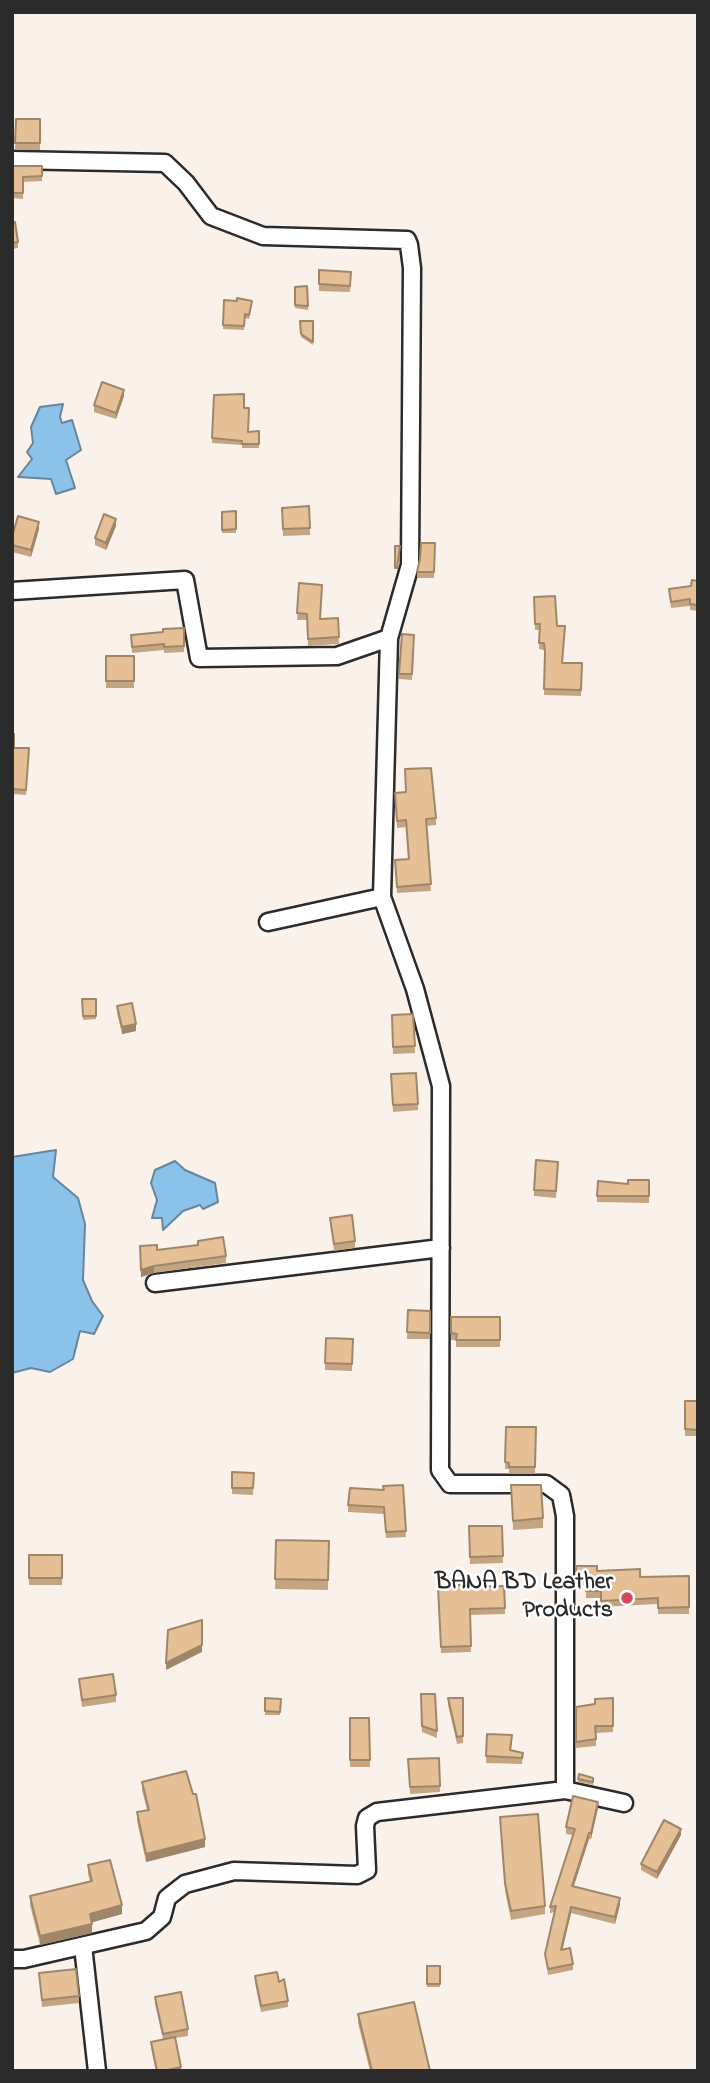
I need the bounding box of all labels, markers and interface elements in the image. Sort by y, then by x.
place label: BANA BD Leather Products [435,1570,613,1626]
marker: BANA BD Leather Products [619,1590,635,1606]

